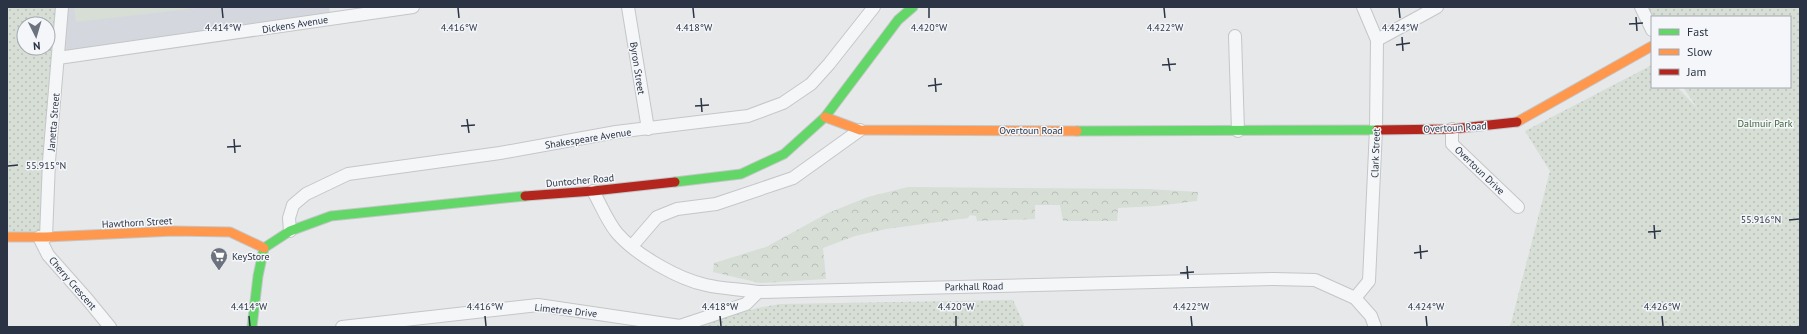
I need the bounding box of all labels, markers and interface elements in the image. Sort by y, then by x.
street label: Dickens Avenue [261,13,329,36]
north arrow [16,16,56,56]
legend [1651,16,1791,88]
text: 4.414°W [205,21,242,34]
text: 4.416°W [441,21,478,34]
text: 4.418°W [676,21,713,34]
text: 4.420°W [911,21,948,34]
text: 4.422°W [1147,21,1184,34]
text: 4.424°W [1382,21,1419,34]
text: Fast [1687,24,1708,39]
text: N [33,39,41,53]
street label: Byron Street [627,41,648,96]
text: Slow [1687,44,1712,59]
text: Jam [1686,64,1706,79]
street label: Janetta Street [44,92,63,153]
park label: Dalmuir Park [1737,117,1793,130]
street label: Overtoun Road [1423,119,1487,136]
street label: Overtoun Road [999,124,1063,137]
street label: Shakespeare Avenue [544,125,632,152]
street label: Clark Street [1368,127,1383,178]
street label: Overtoun Drive [1452,143,1507,198]
text: 55.915°N [26,159,66,172]
street label: Duntocher Road [545,171,615,190]
text: 55.916°N [1741,213,1781,226]
street label: Hawthorn Street [102,214,173,231]
supermarket icon: KeyStore [209,246,229,271]
place label: KeyStore [232,250,270,263]
street label: Cherry Crescent [46,254,100,313]
street label: Parkhall Road [945,279,1003,294]
text: 4.414°W [231,300,268,313]
text: 4.416°W [467,300,504,313]
text: 4.418°W [702,300,739,313]
text: 4.420°W [938,300,975,313]
text: 4.422°W [1173,300,1210,313]
text: 4.424°W [1408,300,1445,313]
text: 4.426°W [1644,300,1681,313]
street label: Limetree Drive [534,301,598,320]

